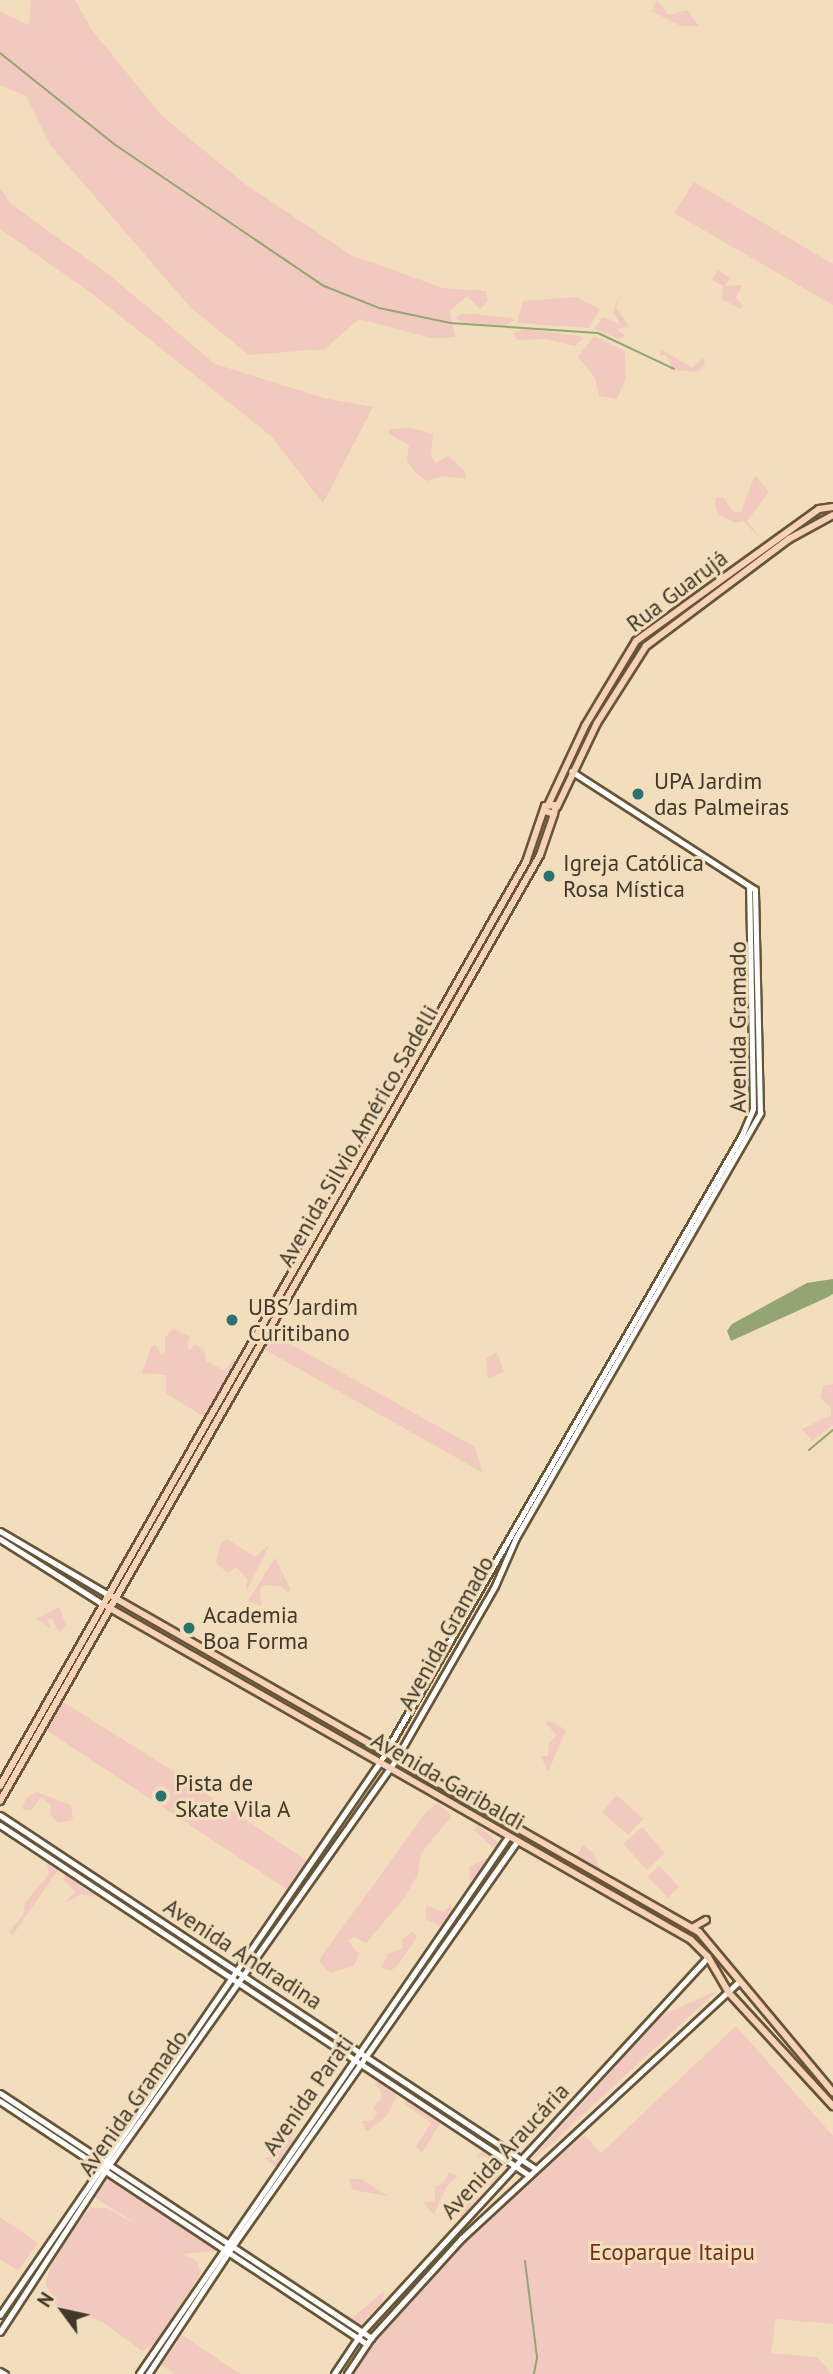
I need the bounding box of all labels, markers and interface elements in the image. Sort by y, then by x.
street label: Rua Guarujá [621,544,733,638]
place label: UPA Jardim das Palmeiras [654,767,789,821]
marker: UPA Jardim das Palmeiras [628,784,648,804]
place label: Igreja Católica Rosa Mística [563,849,704,903]
marker: Igreja Católica Rosa Mística [541,868,557,884]
street label: Avenida Gramado [724,941,752,1113]
street label: Avenida Silvio Américo Sadelli [272,1000,444,1272]
place label: UBS Jardim Curitibano [248,1293,358,1347]
marker: UBS Jardim Curitibano [222,1310,242,1330]
street label: Avenida Gramado [392,1551,500,1715]
place label: Academia Boa Forma [203,1601,308,1655]
marker: Academia Boa Forma [181,1620,197,1636]
street label: Avenida Garibaldi [366,1726,530,1836]
place label: Pista de Skate Vila A [175,1769,292,1823]
marker: Pista de Skate Vila A [153,1788,169,1804]
street label: Avenida Andradina [158,1892,328,2016]
street label: Avenida Gramado [72,2025,194,2181]
street label: Avenida Parati [256,2030,360,2160]
street label: Avenida Araucária [435,2077,575,2225]
park label: Ecoparque Itaipu [589,2238,755,2266]
north arrow [28,2276,98,2346]
text: N [32,2288,59,2311]

